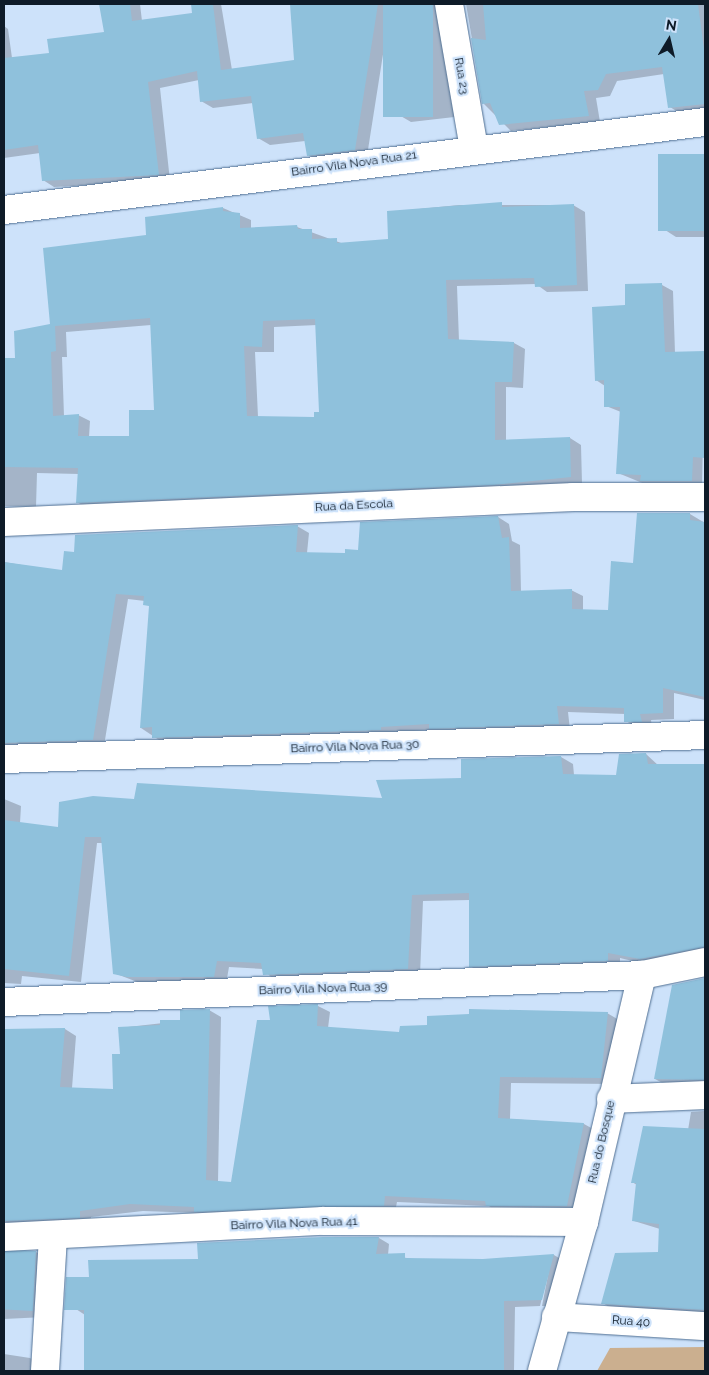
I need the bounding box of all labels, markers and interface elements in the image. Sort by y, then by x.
north arrow [644,15,694,65]
text: N [665,16,678,34]
street label: Rua 23 [451,56,471,96]
street label: Bairro Vila Nova Rua 21 [290,148,418,180]
street label: Rua da Escola [315,497,393,515]
street label: Bairro Vila Nova Rua 30 [290,738,420,756]
street label: Bairro Vila Nova Rua 39 [258,980,388,998]
street label: Rua do Bosque [585,1099,619,1185]
street label: Bairro Vila Nova Rua 41 [230,1215,358,1233]
street label: Rua 40 [611,1313,651,1331]

